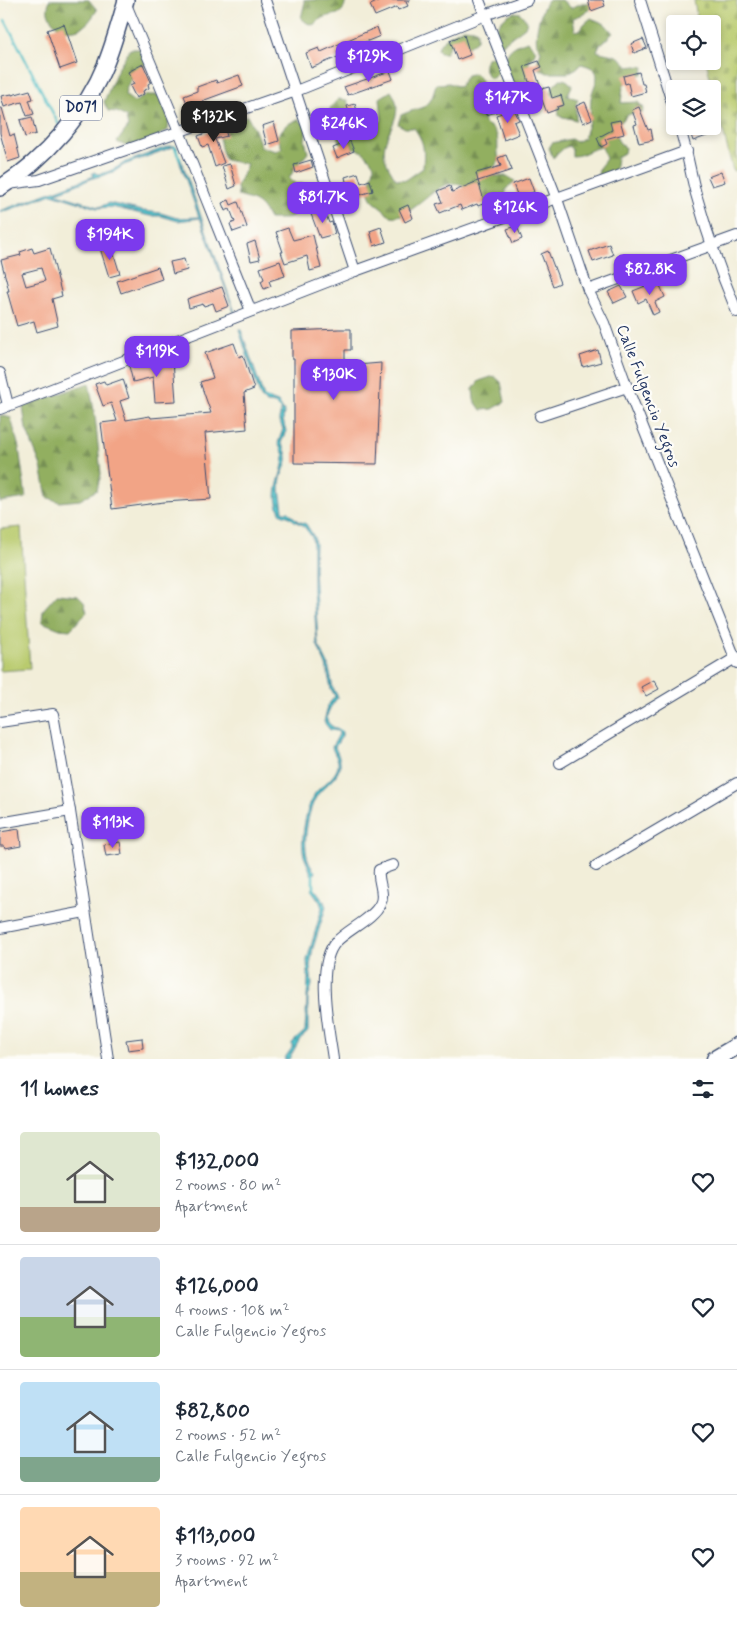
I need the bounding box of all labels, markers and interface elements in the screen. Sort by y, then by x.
map controls [666,15,721,135]
button: locate [666,15,721,70]
pin: $129K [334,41,404,83]
text: $129K [347,46,391,67]
button: layers [666,80,721,135]
pin: $147K [473,82,543,124]
text: $147K [485,87,531,108]
road number: D071 [60,96,102,120]
pin: $132K [179,100,249,143]
text: $132K [192,106,236,127]
pin: $246K [309,108,379,150]
text: $246K [321,113,367,134]
pin: $81.7K [282,182,364,224]
text: $81.7K [298,187,348,208]
pin: $126K [480,192,550,234]
text: $126K [493,197,537,218]
pin: $194K [75,218,145,261]
text: $194K [87,224,133,245]
pin: $82.8K [609,254,691,296]
text: $82.8K [625,259,675,280]
street label: Calle Fulgencio Yegros [610,322,685,471]
pin: $119K [122,336,192,378]
text: $119K [135,341,179,362]
pin: $130K [299,358,369,401]
text: $130K [312,364,356,385]
pin: $113K [78,806,148,849]
text: $113K [92,812,134,833]
text: 11 homes [20,1075,99,1103]
icon: filters [689,1075,717,1103]
text: $132,000 [175,1147,259,1175]
icon: home [60,1152,120,1212]
icon: heart [689,1168,717,1196]
text: 2 rooms · 80 m² [175,1175,281,1196]
text: Apartment [175,1196,248,1217]
text: $126,000 [175,1272,259,1300]
icon: home [60,1277,120,1337]
icon: heart [689,1293,717,1321]
text: 4 rooms · 108 m² [175,1300,290,1321]
text: Calle Fulgencio Yegros [175,1321,326,1342]
text: $82,800 [175,1397,250,1425]
icon: home [60,1402,120,1462]
icon: heart [689,1418,717,1446]
text: 2 rooms · 52 m² [175,1425,281,1446]
text: Calle Fulgencio Yegros [175,1446,326,1467]
text: $113,000 [175,1522,255,1550]
icon: home [60,1527,120,1587]
icon: heart [689,1543,717,1571]
text: 3 rooms · 92 m² [175,1550,279,1571]
text: Apartment [175,1571,248,1592]

